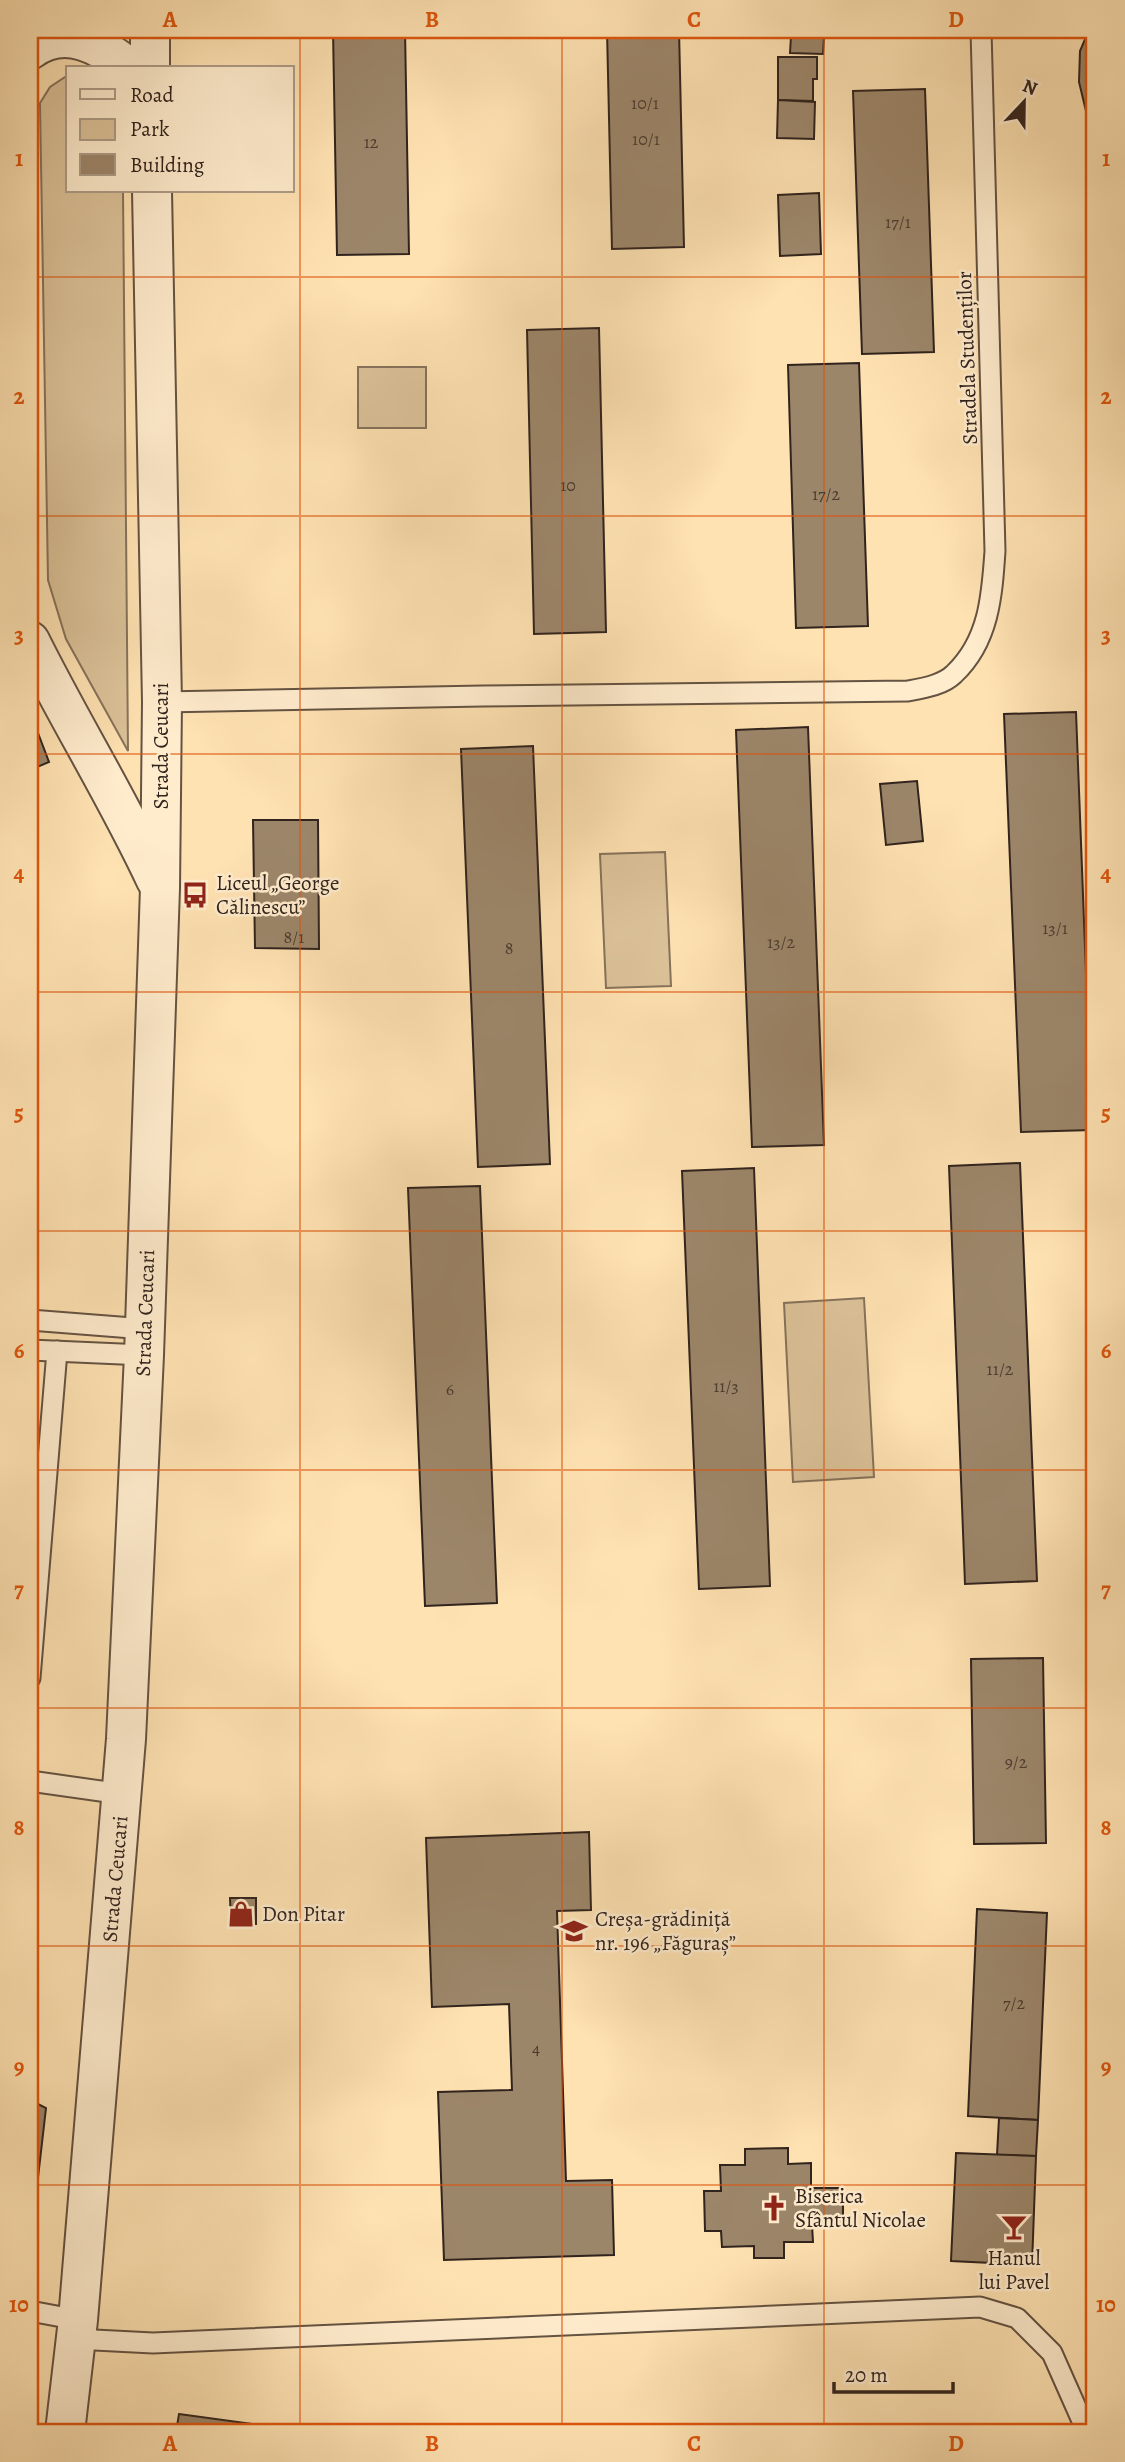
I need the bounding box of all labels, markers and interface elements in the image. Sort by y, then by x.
text: A [162,4,178,35]
text: B [425,4,439,35]
text: C [687,4,701,35]
text: D [948,4,964,35]
legend [66,66,294,192]
north arrow [988,66,1058,136]
text: N [1019,73,1041,102]
text: Road [130,81,174,109]
house number: 10/1 [631,91,659,115]
text: Park [130,115,170,143]
house number: 10/1 [632,127,660,151]
house number: 12 [364,130,379,154]
text: 1 [15,143,23,174]
text: 1 [1102,143,1110,174]
text: Building [130,151,205,179]
house number: 17/1 [885,210,911,234]
street label: Stradela Studenților [950,271,984,445]
text: 2 [13,381,25,412]
text: 2 [1100,381,1112,412]
house number: 10 [560,473,576,497]
house number: 17/2 [812,482,841,506]
text: 3 [14,620,24,651]
text: 3 [1101,620,1111,651]
street label: Strada Ceucari [147,683,175,809]
text: 4 [14,858,25,889]
text: 4 [1101,858,1112,889]
place label: Liceul „George Călinescu” [216,869,340,921]
bus stop icon: Liceul „George Călinescu” [180,880,210,910]
house number: 13/1 [1042,916,1068,940]
house number: 8/1 [284,925,304,949]
house number: 13/2 [767,930,796,954]
house number: 8 [505,936,513,960]
text: 5 [14,1097,24,1128]
text: 5 [1101,1097,1111,1128]
street label: Strada Ceucari [129,1249,161,1377]
text: 6 [14,1335,25,1366]
text: 6 [1101,1335,1112,1366]
house number: 11/2 [987,1357,1014,1381]
house number: 11/3 [713,1374,739,1398]
house number: 6 [446,1377,454,1401]
text: 7 [14,1574,24,1605]
text: 7 [1101,1574,1111,1605]
house number: 9/2 [1005,1750,1028,1774]
text: 8 [13,1812,25,1843]
text: 8 [1100,1812,1112,1843]
street label: Strada Ceucari [96,1815,134,1943]
shop icon: Don Pitar [226,1899,256,1929]
place label: Don Pitar [262,1900,345,1928]
place label: Creșa-grădiniță nr. 196 „Făguraș” [595,1905,736,1957]
school or university icon: Creșa-grădiniță nr. 196 „Făguraș” [559,1916,589,1946]
house number: 7/2 [1003,1991,1025,2015]
house number: 4 [532,2036,540,2060]
text: 9 [14,2051,24,2082]
text: 9 [1101,2051,1111,2082]
place label: Biserica Sfântul Nicolae [795,2182,926,2234]
church icon: Biserica Sfântul Nicolae [759,2193,789,2223]
bar icon: Hanul lui Pavel [999,2212,1029,2242]
place label: Hanul lui Pavel [979,2244,1049,2296]
text: 10 [9,2289,29,2320]
text: 10 [1096,2289,1116,2320]
scale bar [834,2350,954,2394]
text: 20 m [845,2361,888,2389]
text: A [162,2428,178,2459]
text: B [425,2428,439,2459]
text: C [687,2428,701,2459]
text: D [948,2428,964,2459]

